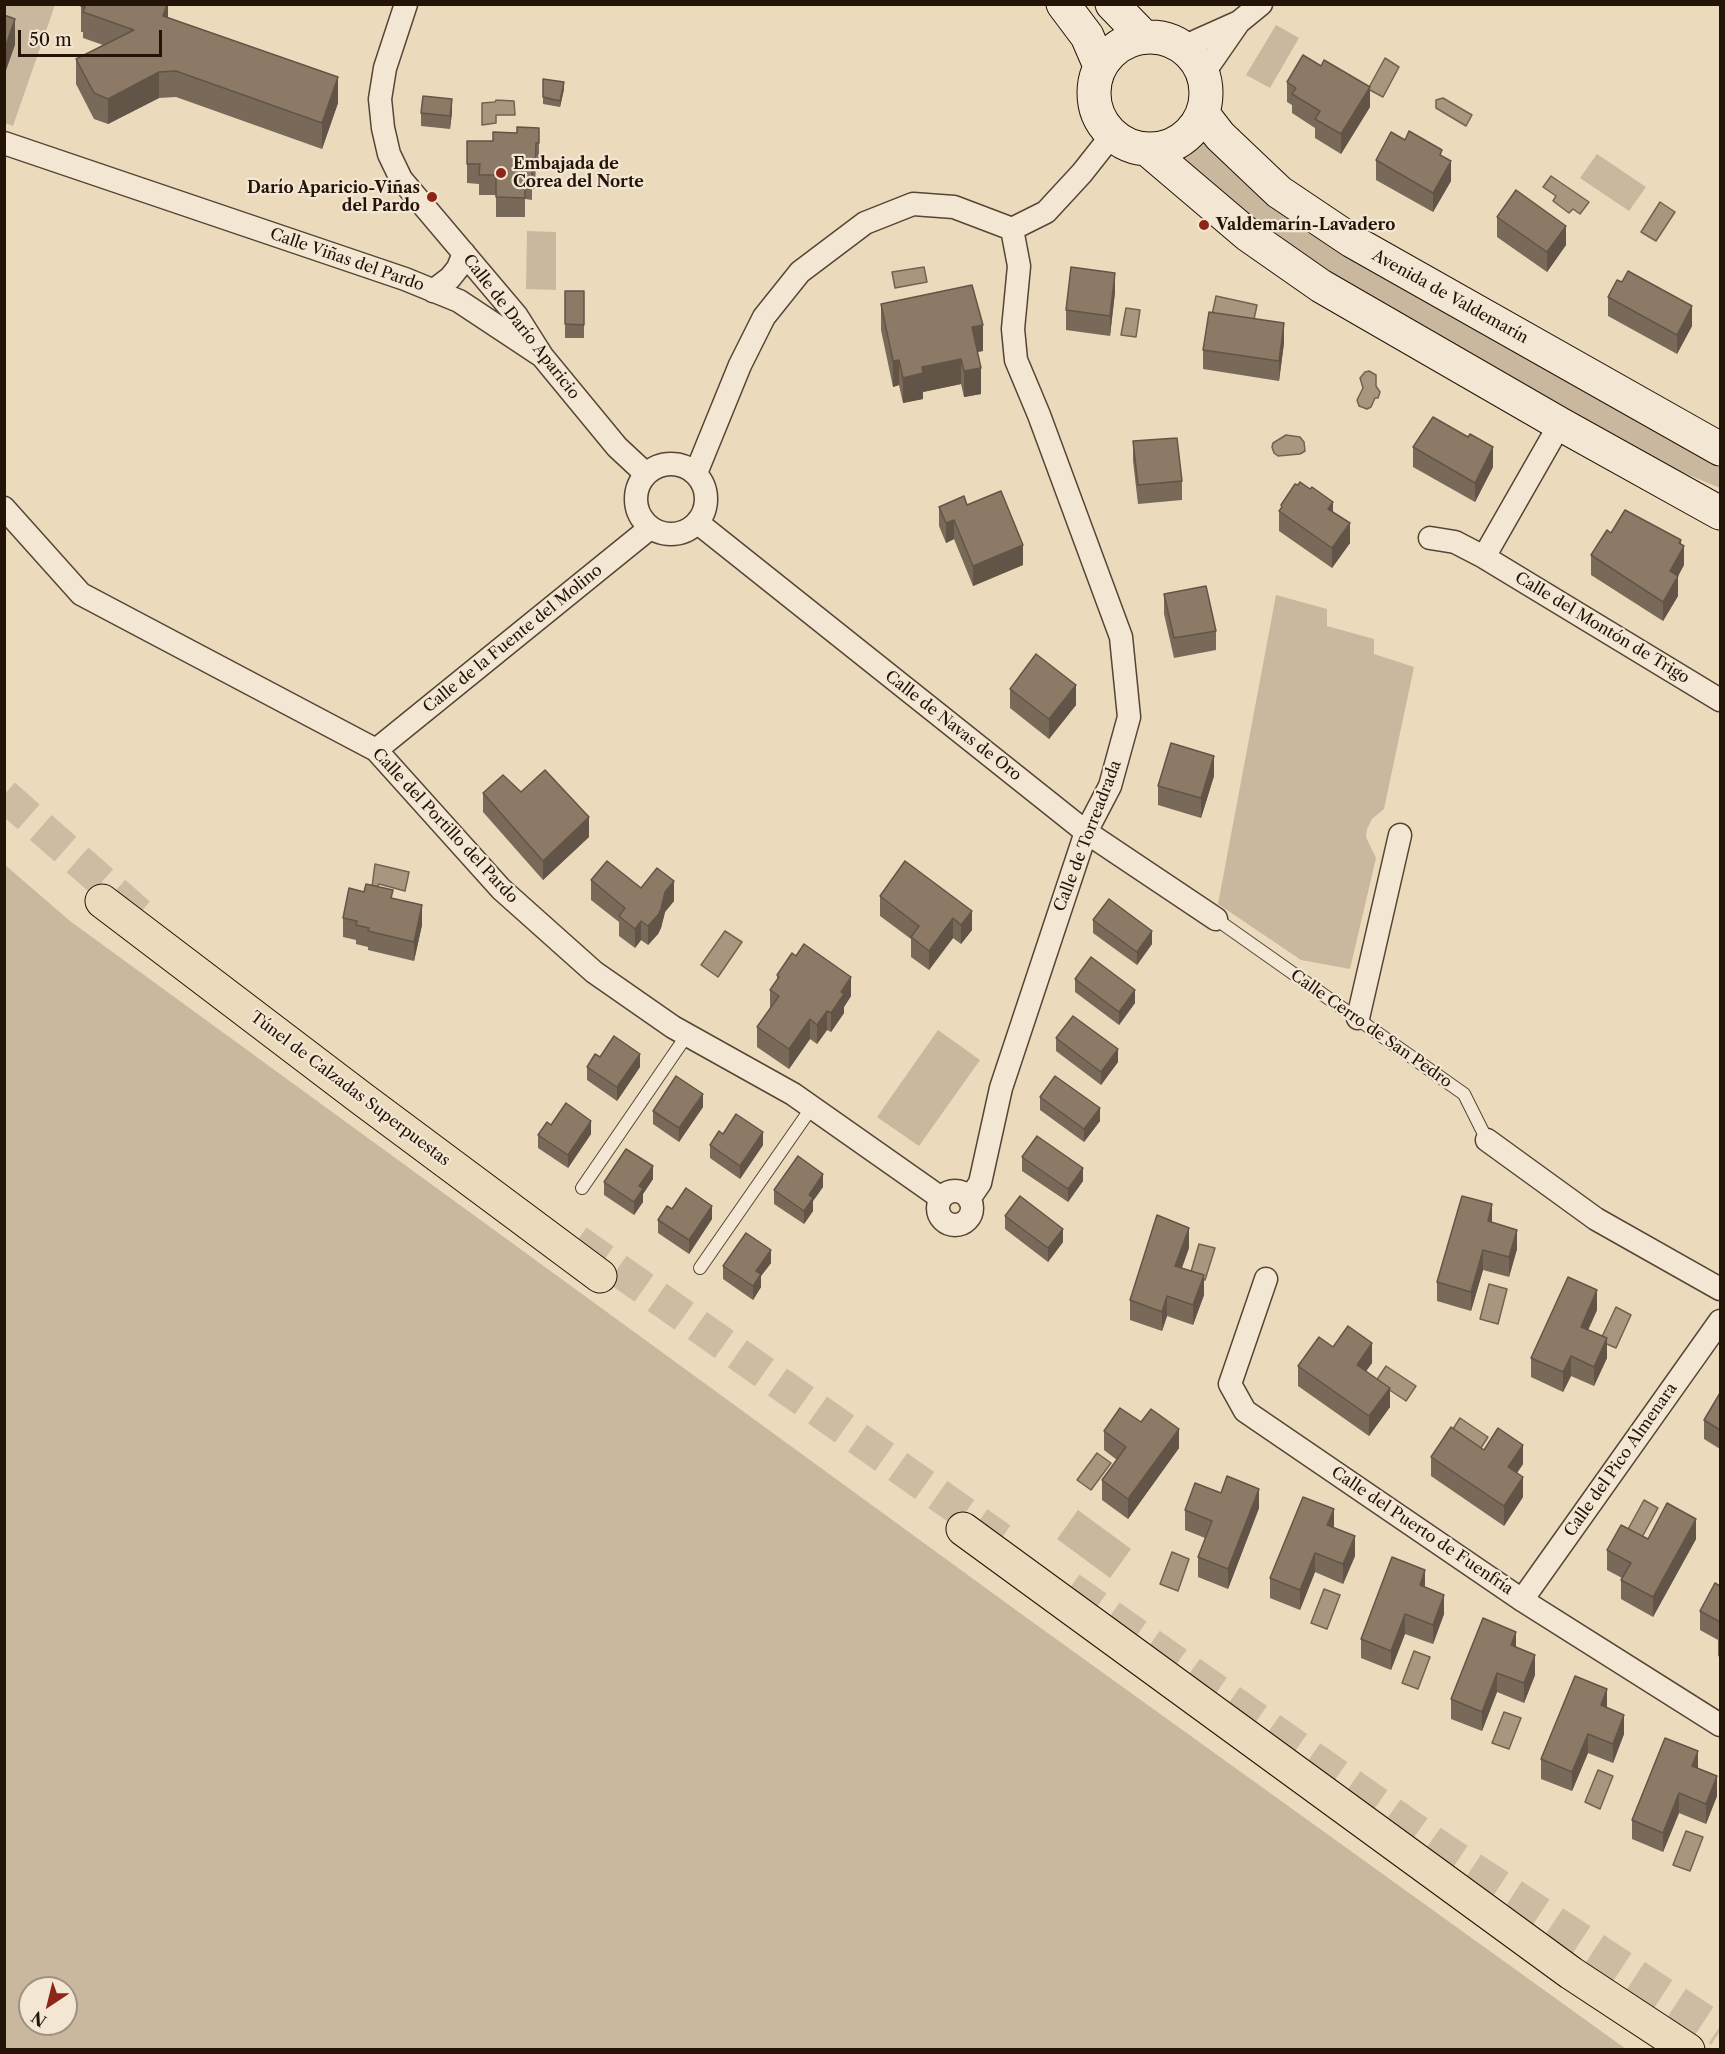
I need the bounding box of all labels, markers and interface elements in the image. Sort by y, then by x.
scale bar [21,18,165,56]
text: 50 m [29,29,72,51]
place label: Embajada de Corea del Norte [513,154,644,192]
marker: Embajada de Corea del Norte [494,166,508,180]
place label: Darío Aparicio-Viñas del Pardo [247,178,420,216]
marker: Darío Aparicio-Viñas del Pardo [425,190,439,204]
place label: Valdemarín-Lavadero [1216,215,1395,235]
marker: Valdemarín-Lavadero [1197,218,1211,232]
street label: Calle Viñas del Pardo [267,225,427,295]
street label: Avenida de Valdemarín [1369,246,1531,348]
street label: Calle de Darío Aparicio [459,251,583,403]
street label: Calle de la Fuente del Molino [420,561,606,717]
street label: Calle del Montón de Trigo [1511,568,1693,688]
street label: Calle de Navas de Oro [881,667,1025,785]
street label: Calle del Portillo del Pardo [368,745,522,907]
street label: Calle de Torreadrada [1050,758,1126,914]
street label: Calle Cerro de San Pedro [1287,966,1455,1092]
street label: Túnel de Calzadas Superpuestas [246,1008,454,1170]
street label: Calle del Pico Almenara [1561,1379,1681,1541]
street label: Calle del Puerto de Fuenfría [1328,1463,1516,1599]
north arrow [18,1976,78,2036]
text: N [27,2007,50,2031]

